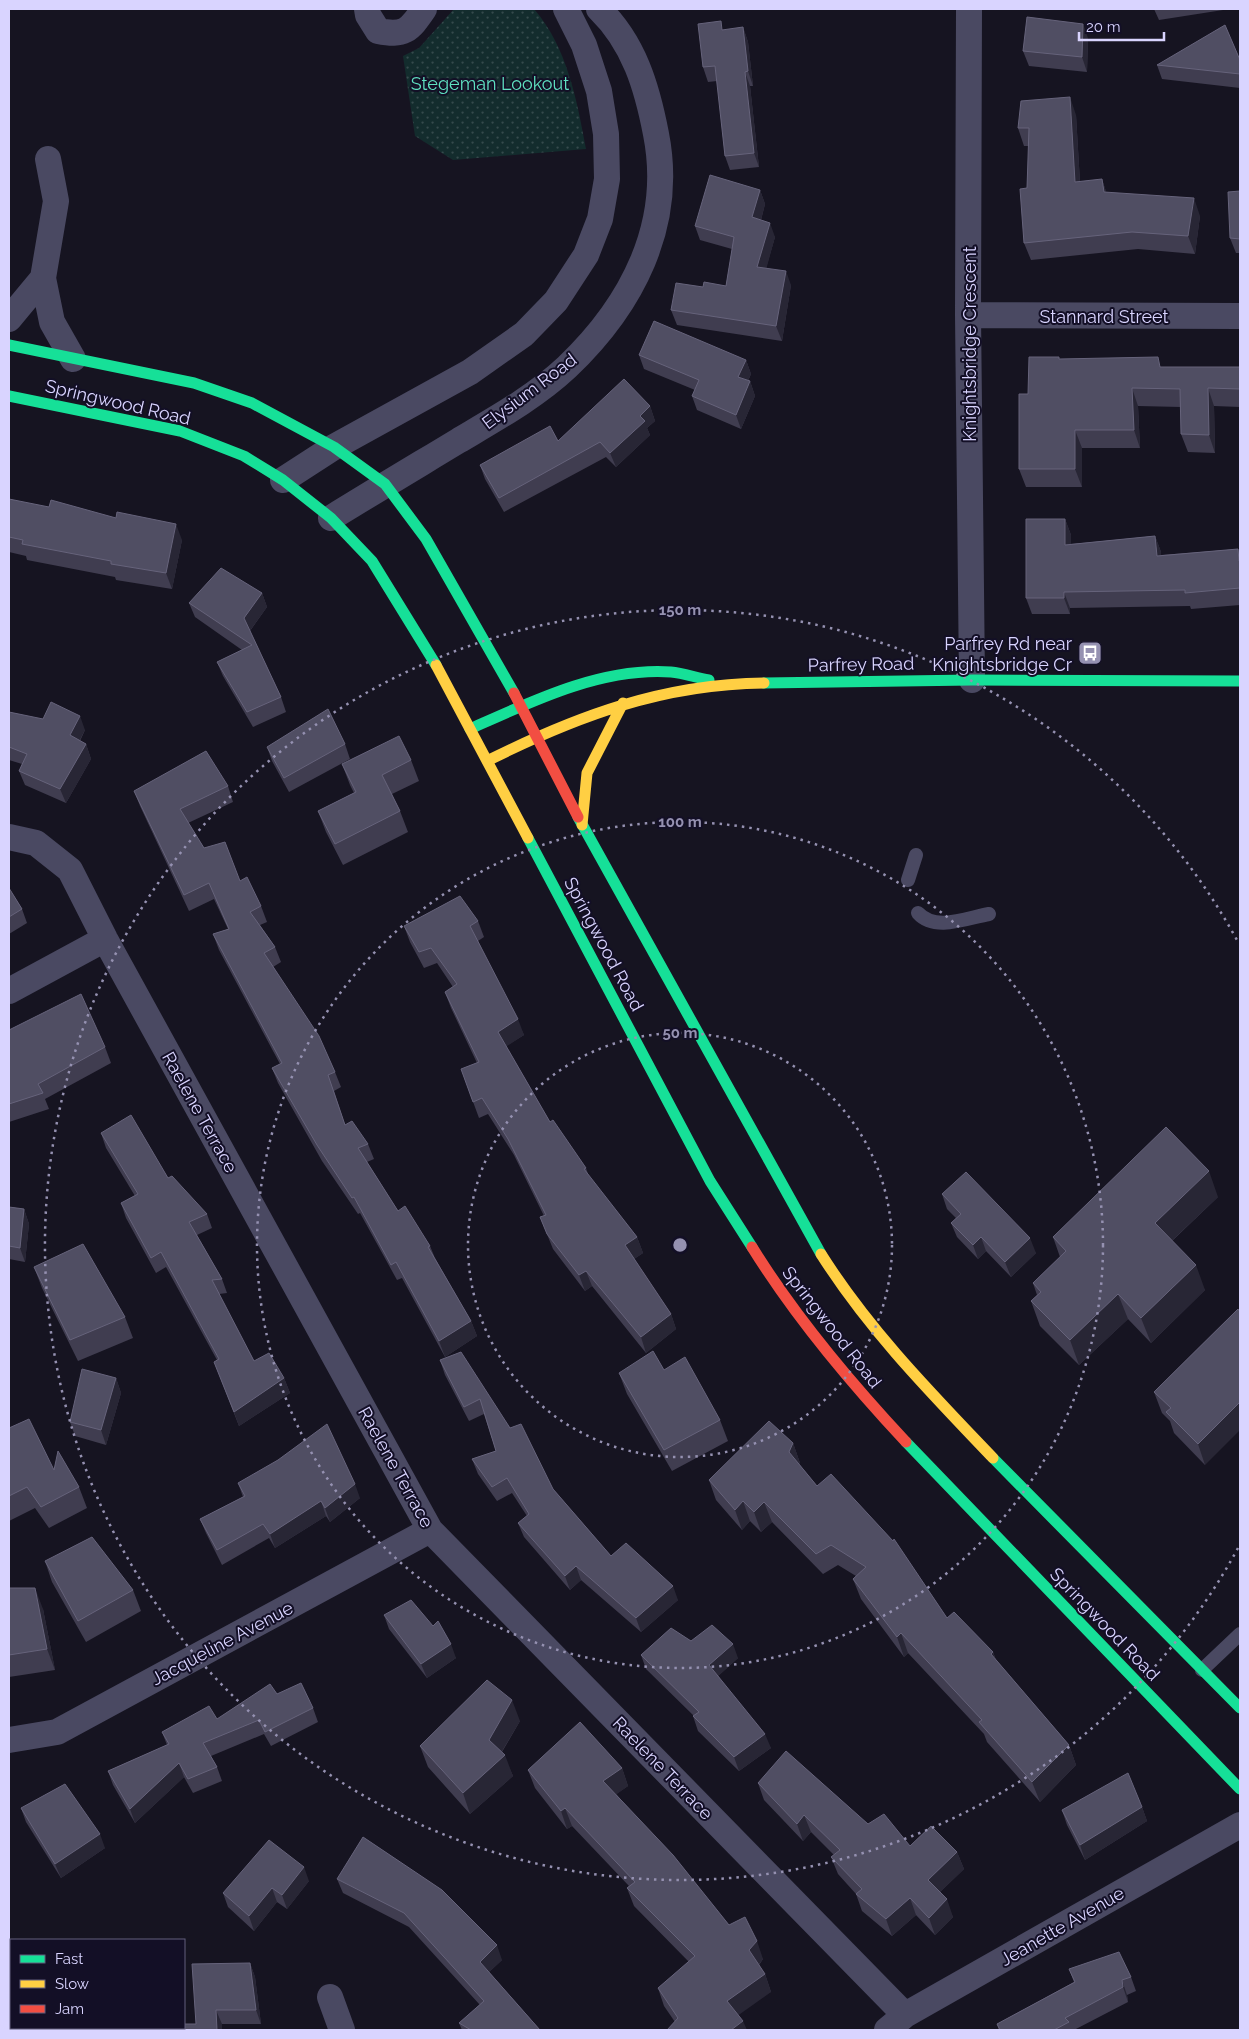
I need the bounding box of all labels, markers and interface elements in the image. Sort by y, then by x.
scale bar [1079,10,1164,42]
text: 20 m [1086,18,1121,36]
park label: Stegeman Lookout [411,73,569,94]
street label: Knightsbridge Crescent [959,246,980,442]
street label: Stannard Street [1039,306,1169,327]
street label: Elysium Road [478,349,580,433]
street label: Springwood Road [43,375,193,429]
text: 150 m [659,601,701,619]
place label: Parfrey Rd near Knightsbridge Cr [932,633,1073,675]
bus stop icon: Parfrey Rd near Knightsbridge Cr [1077,640,1103,666]
street label: Parfrey Road [808,653,914,675]
text: 100 m [658,813,702,831]
street label: Springwood Road [560,873,648,1015]
text: 50 m [662,1024,698,1042]
street label: Raelene Terrace [158,1048,242,1176]
centre of rings [671,1236,689,1254]
street label: Springwood Road [778,1262,886,1392]
street label: Raelene Terrace [354,1403,438,1531]
street label: Springwood Road [1046,1563,1164,1685]
street label: Jacqueline Avenue [148,1597,297,1689]
street label: Raelene Terrace [609,1712,718,1824]
street label: Jeanette Avenue [996,1882,1128,1970]
legend [10,1939,185,2029]
text: Fast [55,1950,83,1968]
text: Slow [55,1975,89,1993]
text: Jam [55,2000,84,2018]

